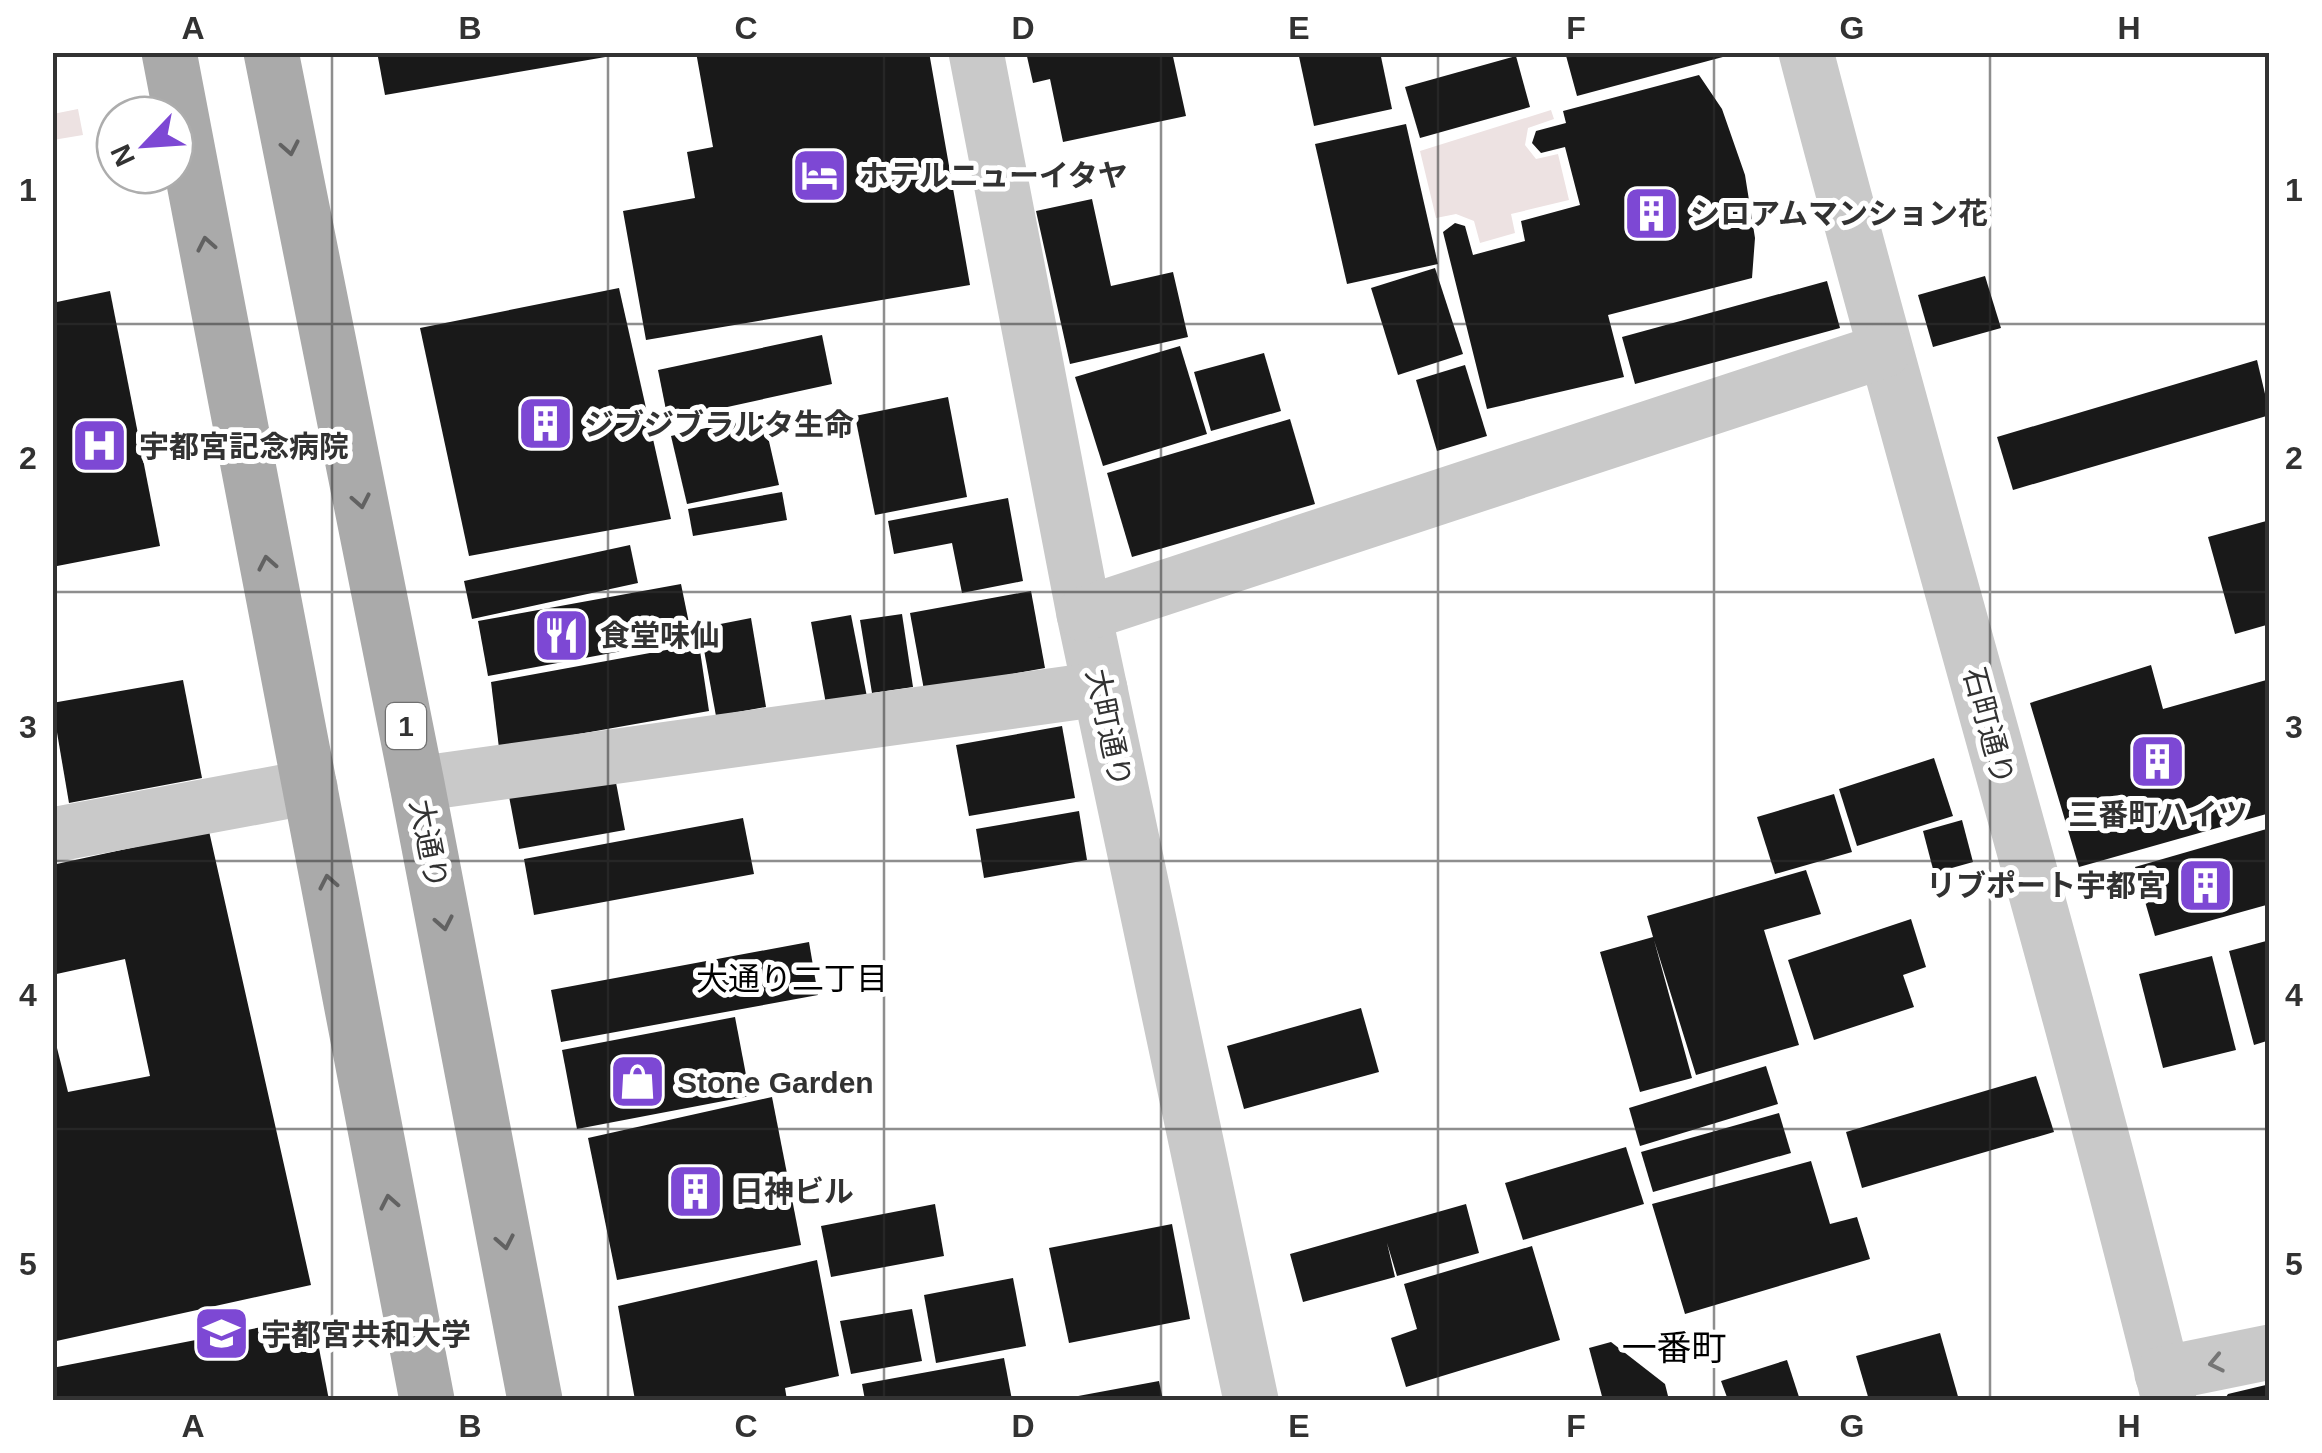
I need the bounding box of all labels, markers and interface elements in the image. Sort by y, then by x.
text: A [181,10,205,46]
text: B [458,10,482,46]
text: C [734,10,758,46]
text: D [1011,10,1035,46]
text: E [1288,10,1310,46]
text: F [1566,10,1586,46]
text: G [1840,10,1864,46]
text: H [2117,10,2141,46]
north arrow [95,95,195,195]
one-way arrow [279,139,300,156]
text: N [104,140,141,171]
hotel icon: ホテルニューイタヤ [790,145,850,205]
place label: ホテルニューイタヤ [859,159,1128,192]
text: 1 [19,172,37,208]
text: 1 [2285,172,2303,208]
building icon: シロアムマンション花 [1621,183,1681,243]
place label: シロアムマンション花 [1690,197,1988,230]
one-way arrow [196,236,217,252]
building icon: ジブジブラルタ生命 [515,394,575,454]
place label: ジブジブラルタ生命 [584,408,854,441]
hospital icon: 宇都宮記念病院 [70,416,130,476]
place label: 宇都宮記念病院 [139,430,349,463]
text: 2 [19,440,37,476]
text: 2 [2285,440,2303,476]
one-way arrow [349,492,370,509]
one-way arrow [257,555,278,571]
restaurant icon: 食堂味仙 [531,605,591,665]
place label: 食堂味仙 [600,619,720,652]
street label: 石町通り [1958,664,2020,788]
street label: 大町通り [1080,666,1138,790]
road number: 1 [386,703,426,749]
text: 3 [19,709,37,745]
text: 3 [2285,709,2303,745]
building icon: 三番町ハイツ [2128,731,2188,791]
street label: 大通り [404,797,454,891]
place label: 三番町ハイツ [2068,798,2248,831]
building icon: リブポート宇都宮 [2175,855,2235,915]
place label: リブポート宇都宮 [1926,869,2166,902]
one-way arrow [318,874,339,891]
one-way arrow [432,914,453,931]
district label: 大通り二丁目 [696,961,888,997]
text: 4 [19,977,37,1013]
text: 4 [2285,977,2303,1013]
shop icon: Stone Garden [608,1052,668,1112]
place label: Stone Garden [677,1066,874,1099]
building icon: 日神ビル [665,1161,725,1221]
place label: 日神ビル [734,1175,854,1208]
one-way arrow [379,1193,400,1210]
one-way arrow [493,1233,514,1250]
text: 5 [19,1246,37,1282]
text: 5 [2285,1246,2303,1282]
school or university icon: 宇都宮共和大学 [192,1304,252,1364]
place label: 宇都宮共和大学 [261,1318,471,1351]
district label: 一番町 [1621,1328,1727,1367]
one-way arrow [2208,1351,2225,1372]
text: A [181,1408,205,1444]
text: B [458,1408,482,1444]
text: C [734,1408,758,1444]
text: D [1011,1408,1035,1444]
text: E [1288,1408,1310,1444]
text: F [1566,1408,1586,1444]
text: G [1840,1408,1864,1444]
text: H [2117,1408,2141,1444]

